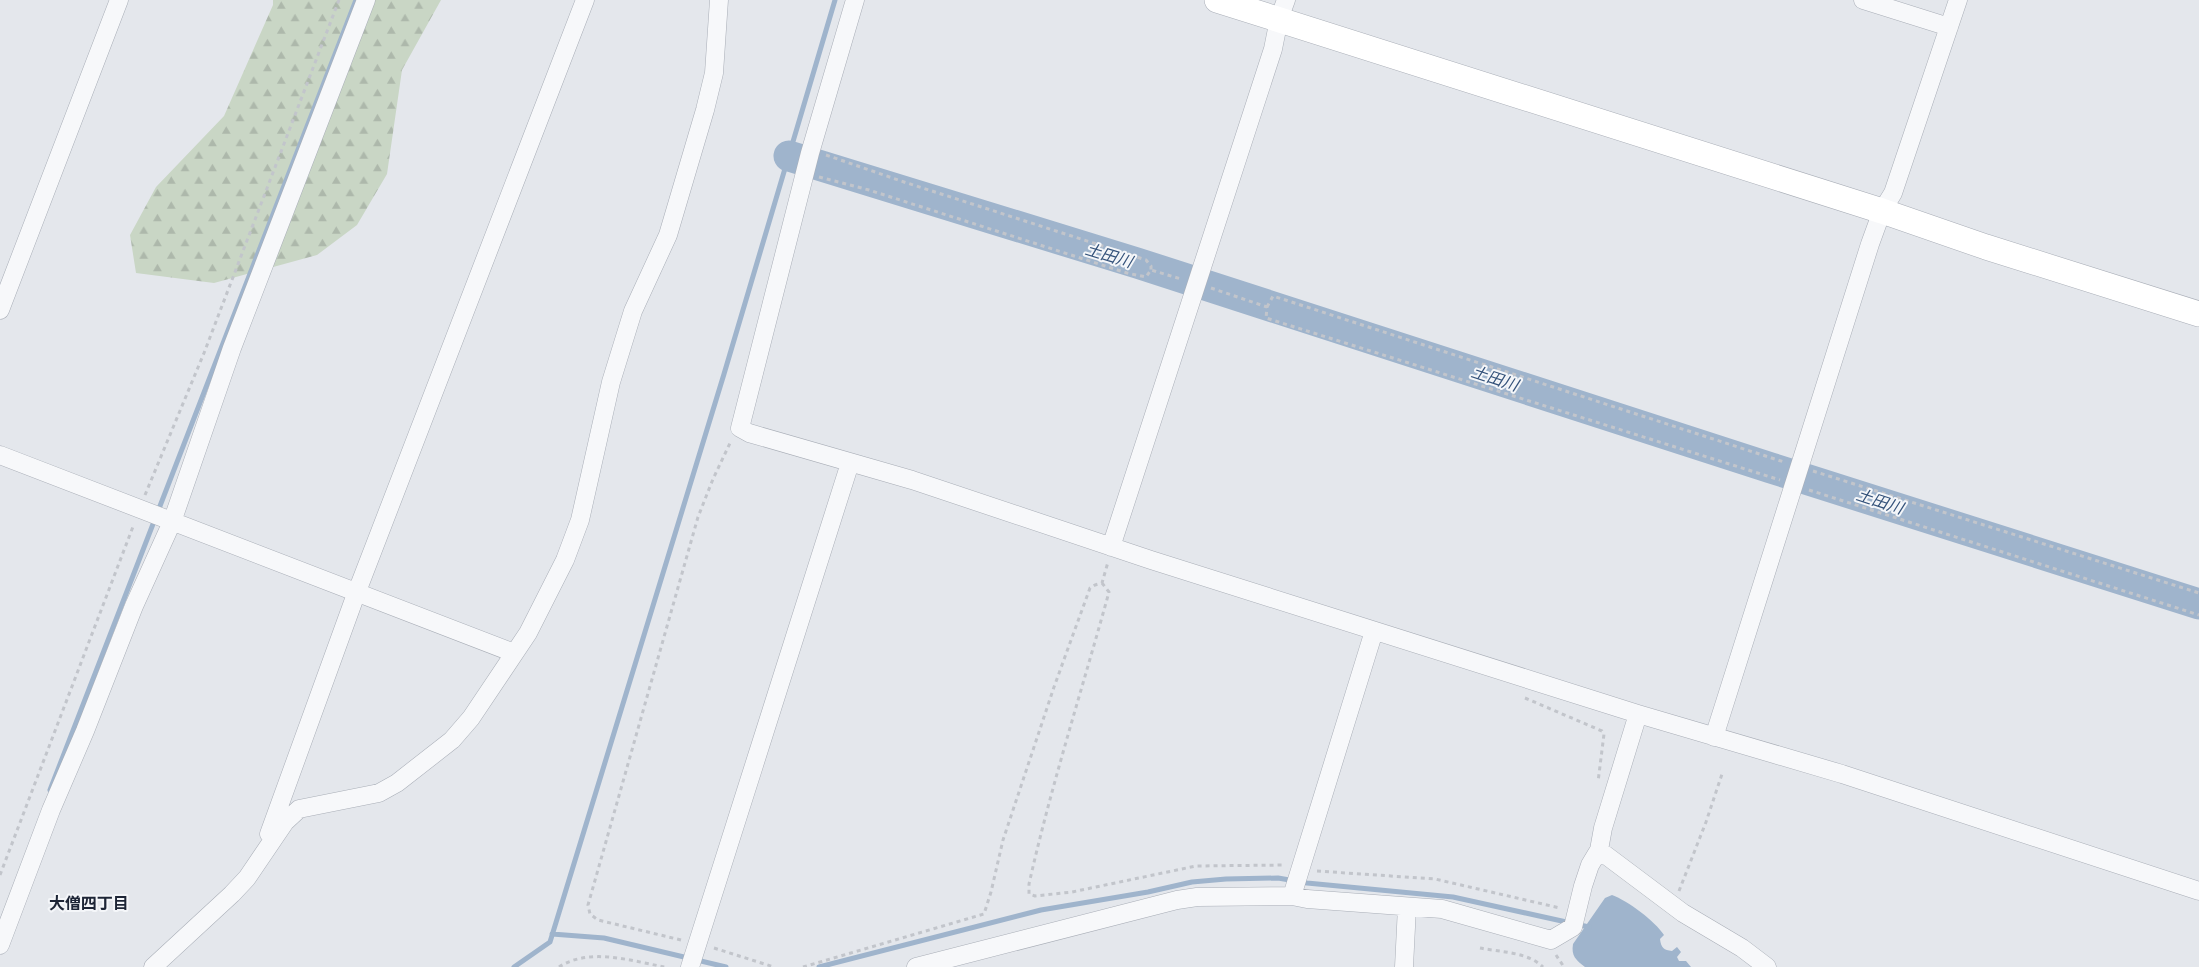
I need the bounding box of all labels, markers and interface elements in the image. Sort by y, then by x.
water label: 土田川 [1083,238,1137,272]
water label: 土田川 [1469,361,1523,396]
water label: 土田川 [1854,484,1908,519]
district label: 大僧四丁目 [49,893,129,913]

